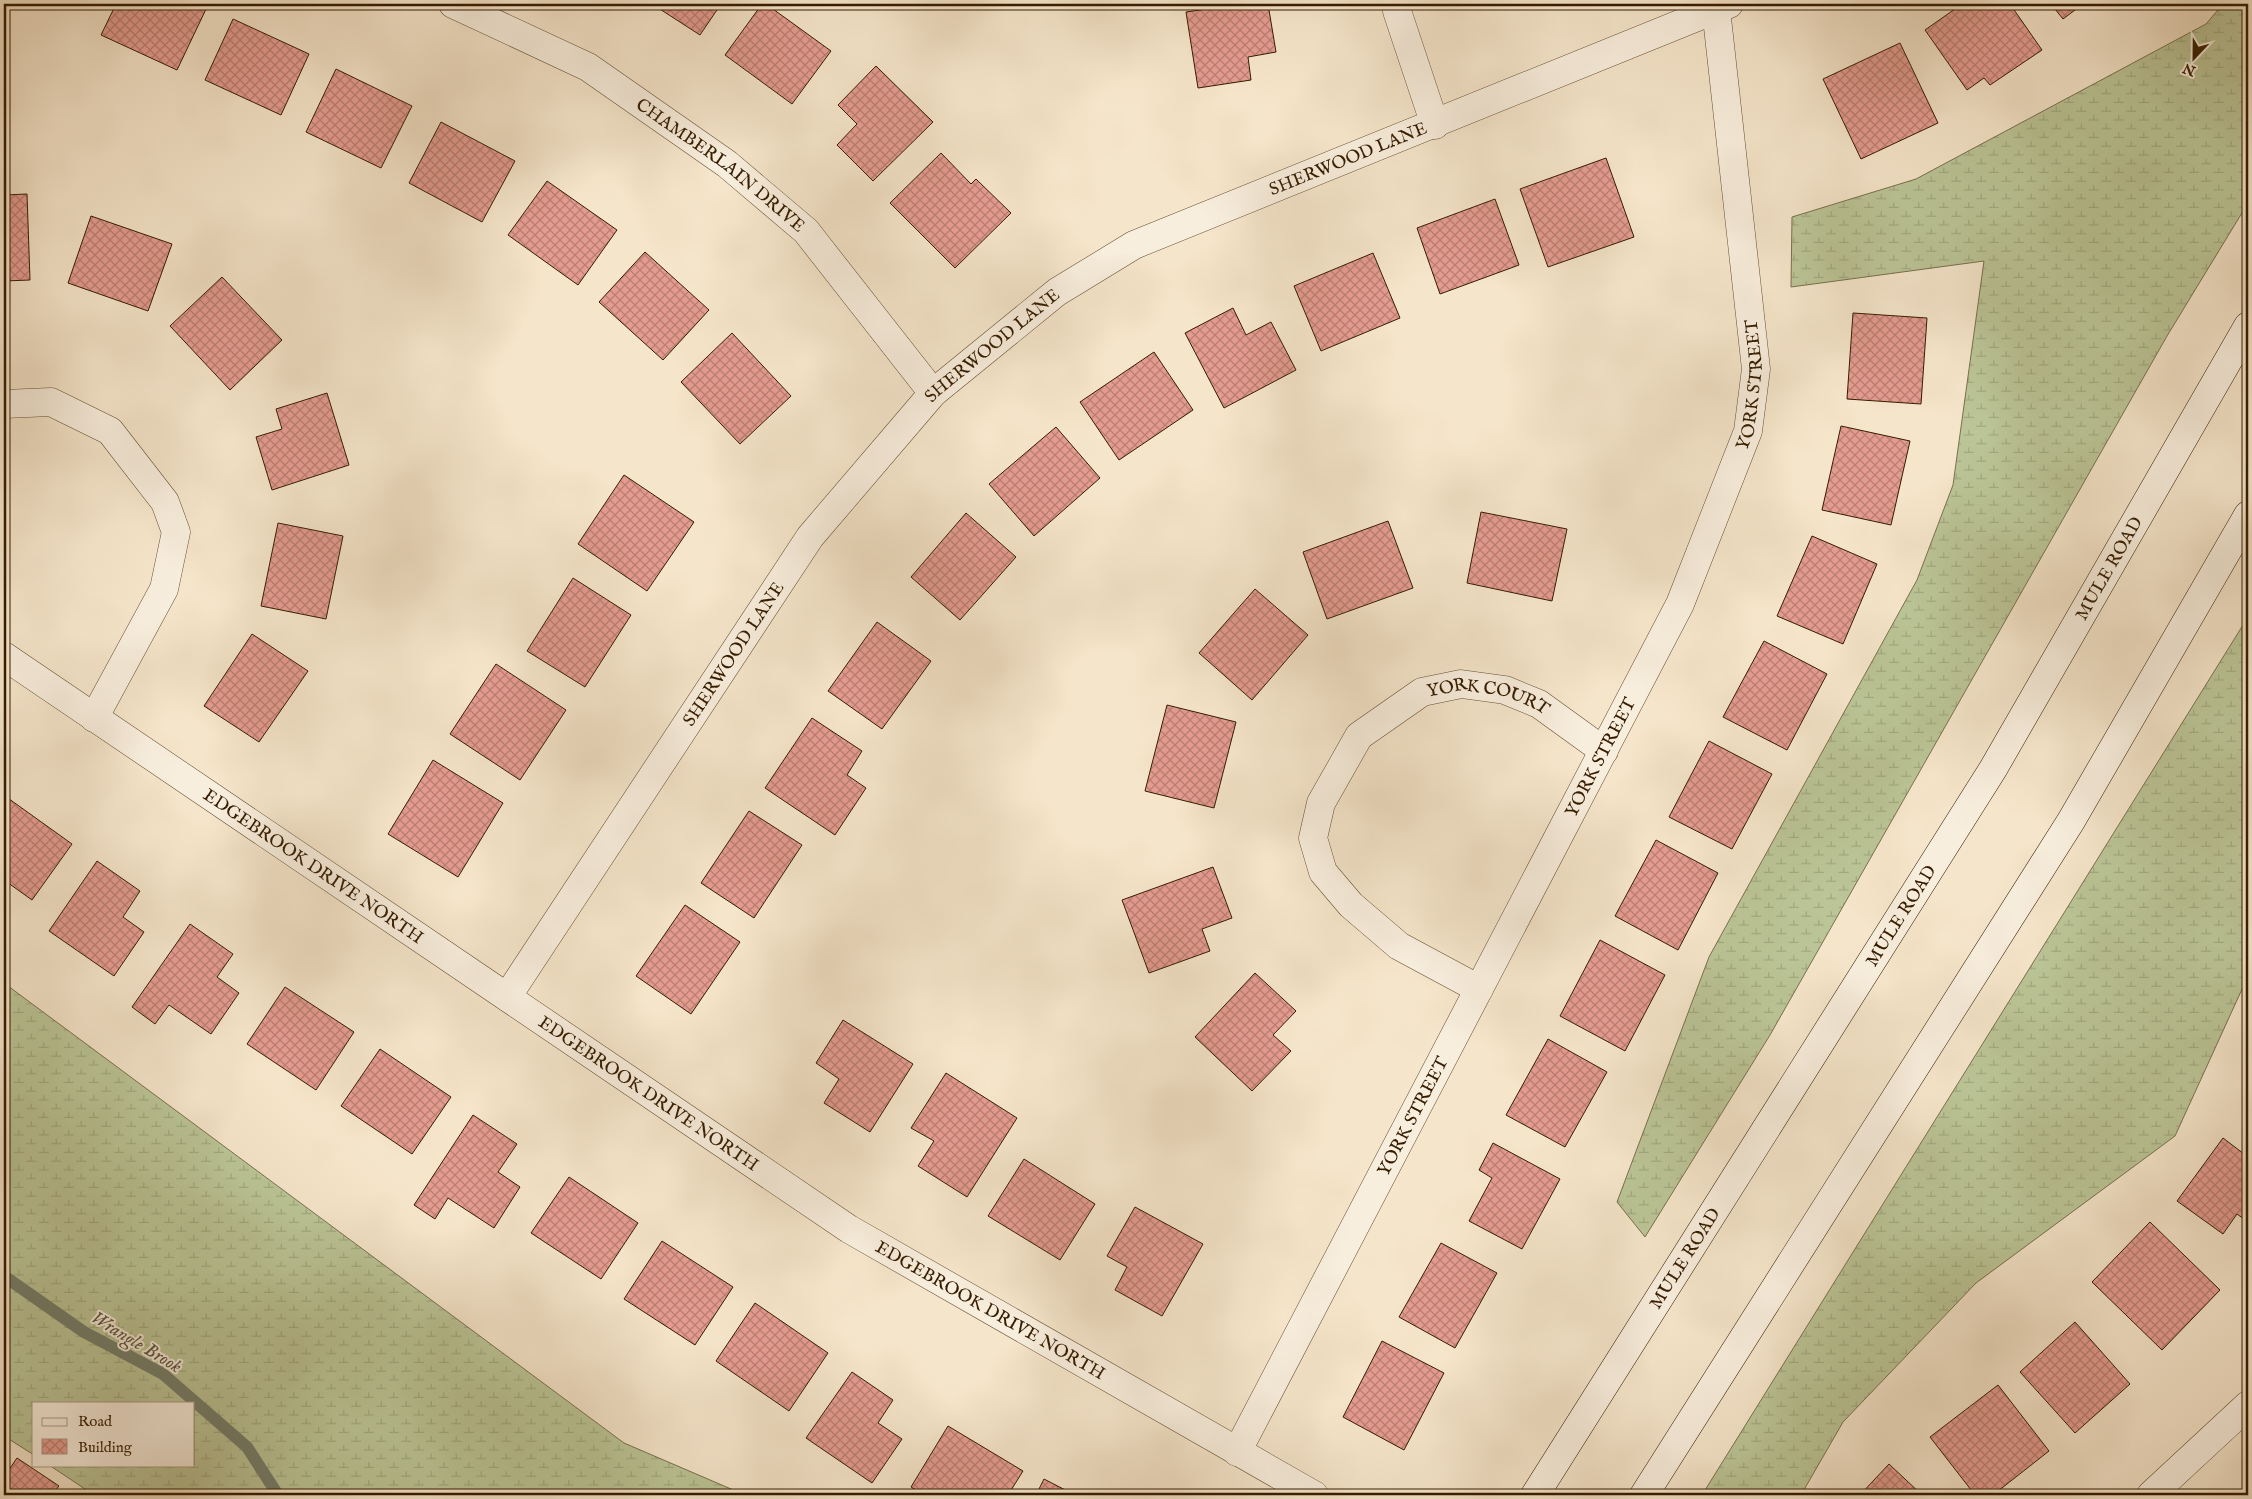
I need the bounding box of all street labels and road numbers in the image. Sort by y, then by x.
street label: CHAMBERLAIN DRIVE [631,94,809,238]
street label: SHERWOOD LANE [1266,118,1431,202]
street label: SHERWOOD LANE [920,284,1065,408]
street label: YORK STREET [1732,318,1769,454]
street label: MULE ROAD [2071,513,2149,625]
street label: SHERWOOD LANE [678,578,790,731]
street label: YORK COURT [1425,673,1554,721]
street label: YORK STREET [1561,694,1642,821]
street label: EDGEBROOK DRIVE NORTH [198,784,427,950]
street label: MULE ROAD [1861,861,1942,972]
street label: EDGEBROOK DRIVE NORTH [533,1012,762,1177]
street label: YORK STREET [1373,1053,1454,1180]
street label: MULE ROAD [1645,1204,1726,1314]
street label: EDGEBROOK DRIVE NORTH [871,1236,1109,1386]

